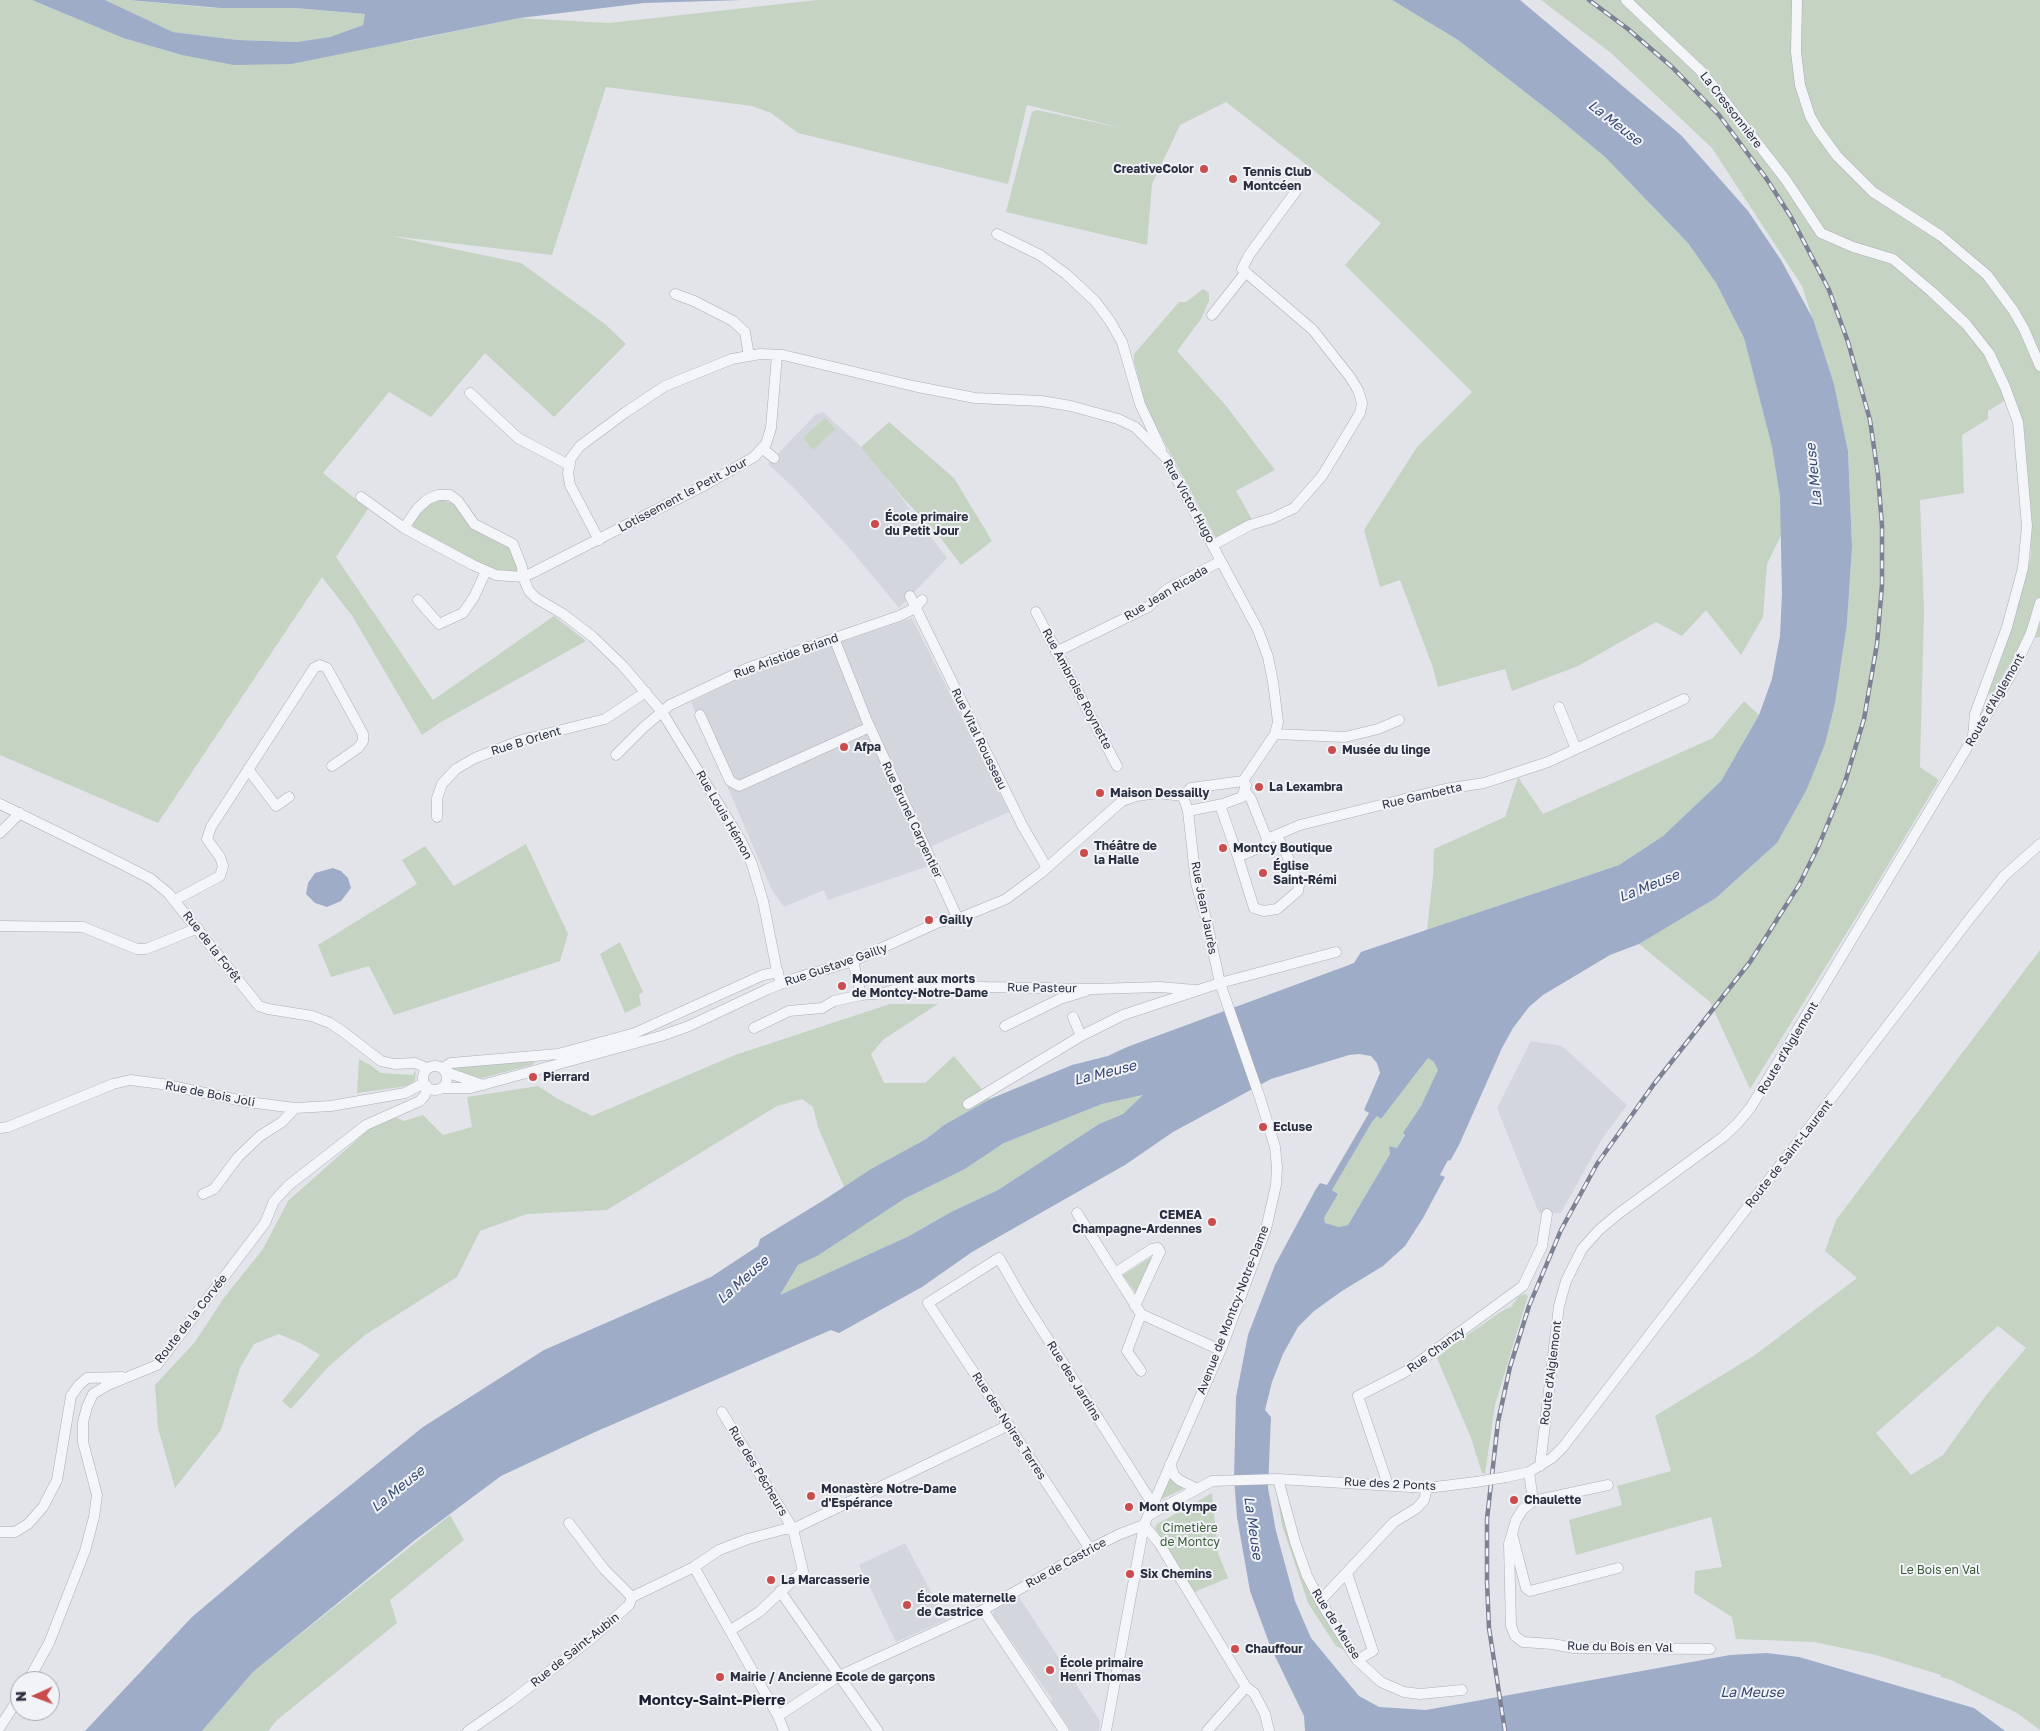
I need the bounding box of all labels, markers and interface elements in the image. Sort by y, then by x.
street label: La Cressonnière [1697,69,1765,151]
water label: La Meuse [1585,97,1645,149]
place label: CreativeColor [1113,162,1194,176]
marker: CreativeColor [1198,163,1210,175]
place label: Tennis Club Montcéen [1243,165,1312,193]
marker: Tennis Club Montcéen [1227,173,1239,185]
water label: La Meuse [1802,442,1826,508]
street label: Lotissement le Petit Jour [616,455,750,535]
street label: Rue Victor Hugo [1160,457,1218,545]
place label: École primaire du Petit Jour [885,510,968,538]
marker: École primaire du Petit Jour [869,518,881,530]
street label: Rue Jean Ricada [1122,562,1210,624]
street label: Rue Ambroise Roynette [1039,626,1115,752]
street label: Rue Aristide Briand [732,630,840,682]
street label: Route d'Aiglemont [1962,651,2028,749]
street label: Rue Vital Rousseau [948,686,1010,792]
street label: Rue B Orlent [489,724,563,758]
place label: Afpa [854,740,881,754]
marker: Afpa [838,741,850,753]
place label: Musée du linge [1342,743,1430,757]
marker: Musée du linge [1326,744,1338,756]
street label: Rue Brunel Carpentier [879,759,945,881]
street label: Rue Louis Hémon [693,768,755,862]
place label: La Lexambra [1269,780,1343,794]
street label: Rue Gambetta [1381,780,1463,812]
marker: La Lexambra [1253,781,1265,793]
place label: Maison Dessailly [1110,786,1209,800]
marker: Maison Dessailly [1094,787,1106,799]
place label: Théâtre de la Halle [1094,839,1157,867]
place label: Montcy Boutique [1233,841,1332,855]
marker: Montcy Boutique [1217,842,1229,854]
marker: Théâtre de la Halle [1078,847,1090,859]
place label: Église Saint-Rémi [1273,859,1337,887]
street label: Rue Jean Jaurès [1188,860,1220,956]
water label: La Meuse [1616,866,1682,906]
marker: Église Saint-Rémi [1257,867,1269,879]
street label: Rue de la Forêt [180,908,244,986]
place label: Gailly [939,913,973,927]
marker: Gailly [923,914,935,926]
street label: Rue Gustave Gailly [783,941,889,989]
place label: Monument aux morts de Montcy-Notre-Dame [852,972,988,1000]
marker: Monument aux morts de Montcy-Notre-Dame [836,980,848,992]
street label: Rue Pasteur [1007,980,1077,996]
street label: Route d'Aiglemont [1755,999,1821,1097]
water label: La Meuse [1072,1057,1138,1089]
place label: Pierrard [543,1070,589,1084]
marker: Pierrard [527,1071,539,1083]
street label: Rue de Bois Joli [164,1078,256,1110]
street label: Route de Saint-Laurent [1742,1097,1836,1211]
place label: Ecluse [1273,1120,1312,1134]
marker: Ecluse [1257,1121,1269,1133]
place label: CEMEA Champagne-Ardennes [1072,1208,1202,1236]
marker: CEMEA Champagne-Ardennes [1206,1216,1218,1228]
street label: Avenue de Montcy-Notre-Dame [1194,1224,1272,1396]
water label: La Meuse [714,1252,772,1308]
street label: Route de la Corvée [152,1272,230,1366]
street label: Route d'Aiglemont [1537,1320,1565,1426]
street label: Rue Chanzy [1404,1324,1468,1376]
street label: Rue des Jardins [1044,1339,1104,1423]
street label: Rue des Noires Terres [969,1370,1049,1482]
street label: Rue des Pêcheurs [725,1423,791,1519]
water label: La Meuse [368,1462,428,1516]
street label: Rue des 2 Ponts [1344,1474,1436,1494]
place label: Monastère Notre-Dame d'Espérance [821,1482,956,1510]
marker: Monastère Notre-Dame d'Espérance [805,1490,817,1502]
place label: Chaulette [1524,1493,1581,1507]
marker: Chaulette [1508,1494,1520,1506]
water label: La Meuse [1240,1495,1266,1561]
place label: Mont Olympe [1139,1500,1217,1514]
marker: Mont Olympe [1123,1501,1135,1513]
park label: Cimetière de Montcy [1160,1521,1220,1549]
street label: Rue de Castrice [1023,1535,1109,1591]
park label: Le Bois en Val [1900,1563,1980,1577]
place label: Six Chemins [1140,1567,1212,1581]
marker: Six Chemins [1124,1568,1136,1580]
place label: La Marcasserie [781,1573,869,1587]
marker: La Marcasserie [765,1574,777,1586]
street label: Rue de Meuse [1309,1586,1363,1662]
place label: École maternelle de Castrice [917,1591,1016,1619]
marker: École maternelle de Castrice [901,1599,913,1611]
street label: Rue de Saint-Aubin [528,1610,622,1690]
street label: Rue du Bois en Val [1567,1639,1673,1655]
place label: Chauffour [1245,1642,1303,1656]
marker: Chauffour [1229,1643,1241,1655]
place label: École primaire Henri Thomas [1060,1656,1143,1684]
marker: École primaire Henri Thomas [1044,1664,1056,1676]
place label: Mairie / Ancienne Ecole de garçons [730,1670,935,1684]
north arrow [10,1671,60,1721]
marker: Mairie / Ancienne Ecole de garçons [714,1671,726,1683]
water label: La Meuse [1720,1685,1784,1701]
text: N [12,1691,29,1702]
district label: Montcy-Saint-Pierre [639,1691,785,1709]

